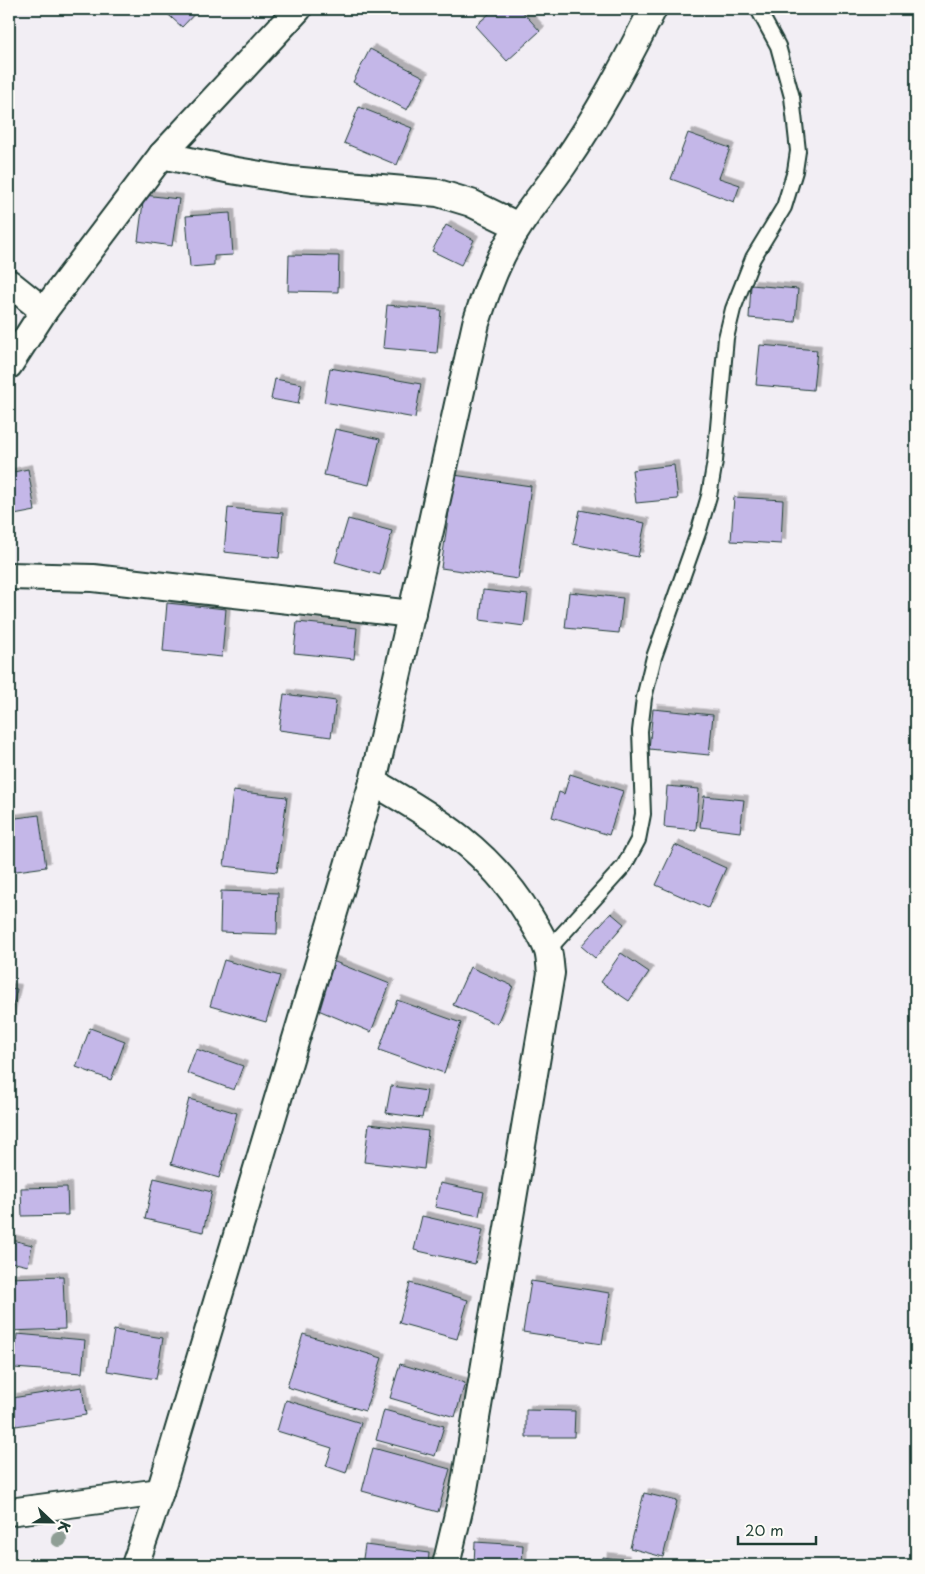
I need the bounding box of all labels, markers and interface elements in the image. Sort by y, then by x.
north arrow [28,1496,78,1546]
scale bar [738,1514,815,1546]
text: K [53,1518,76,1536]
text: 20 m [745,1518,784,1541]

